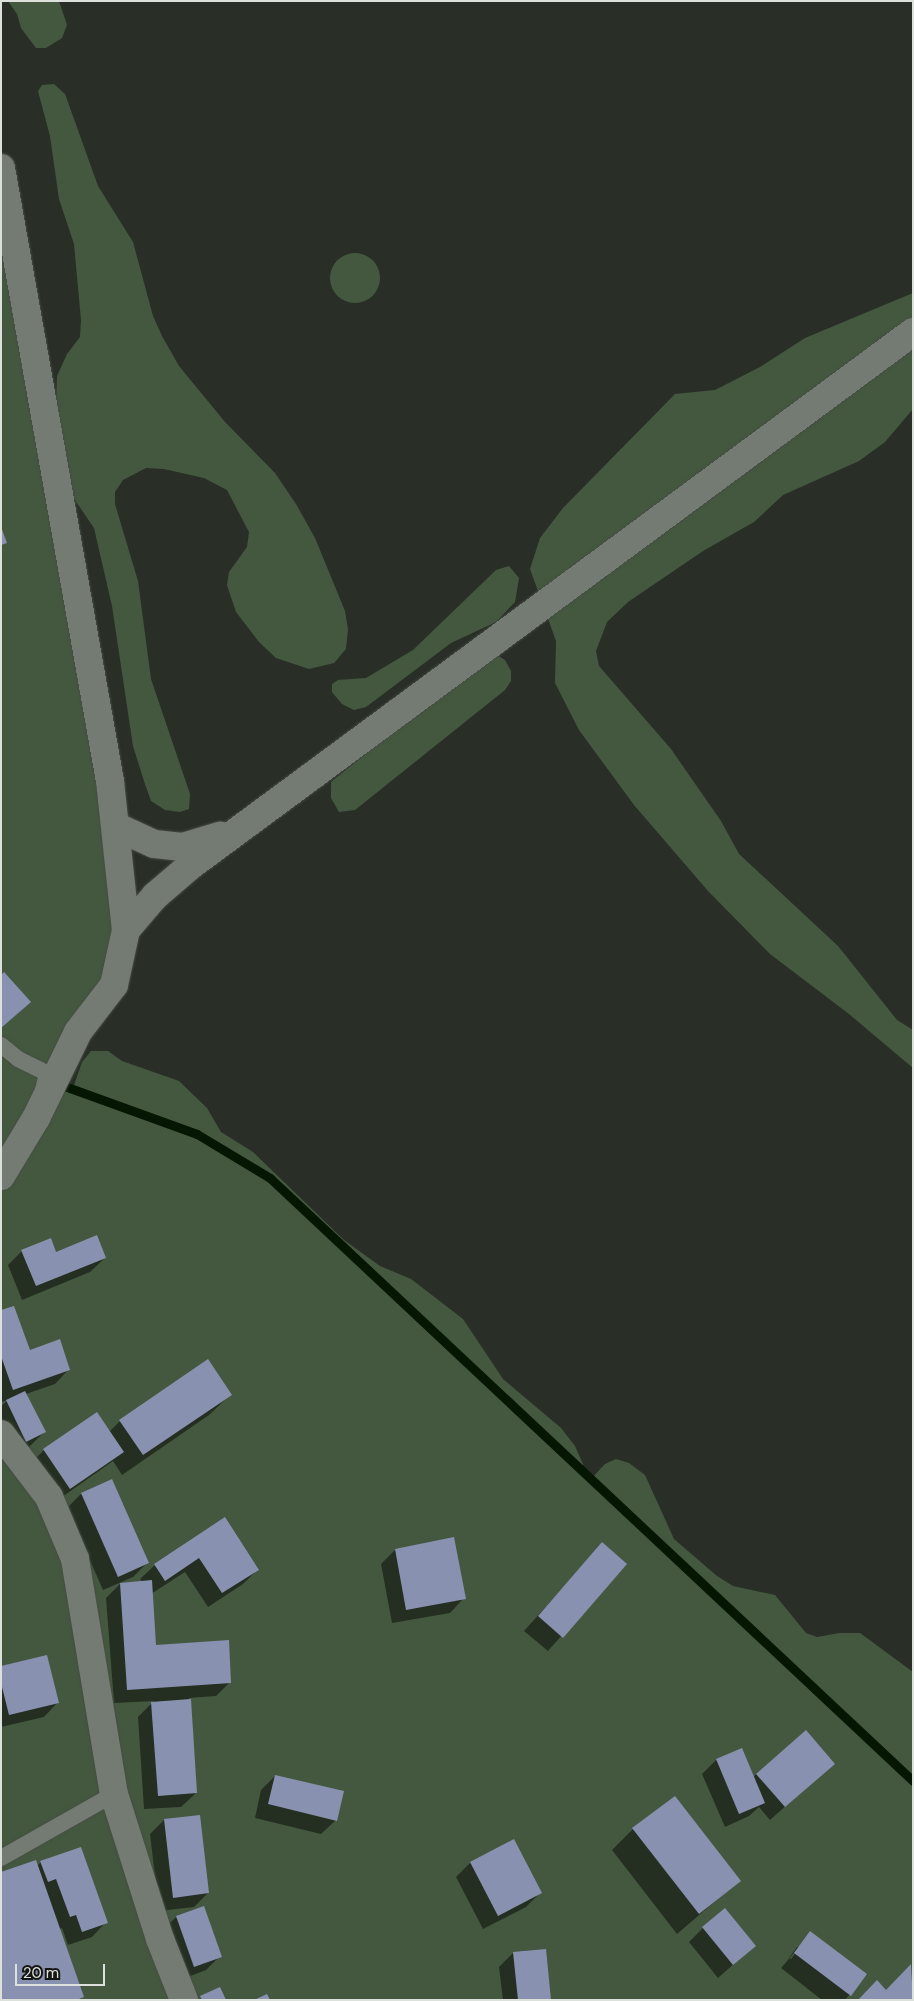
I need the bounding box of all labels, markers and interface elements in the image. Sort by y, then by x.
scale bar [18,1954,108,1986]
text: 20 m [23,1963,59,1983]

